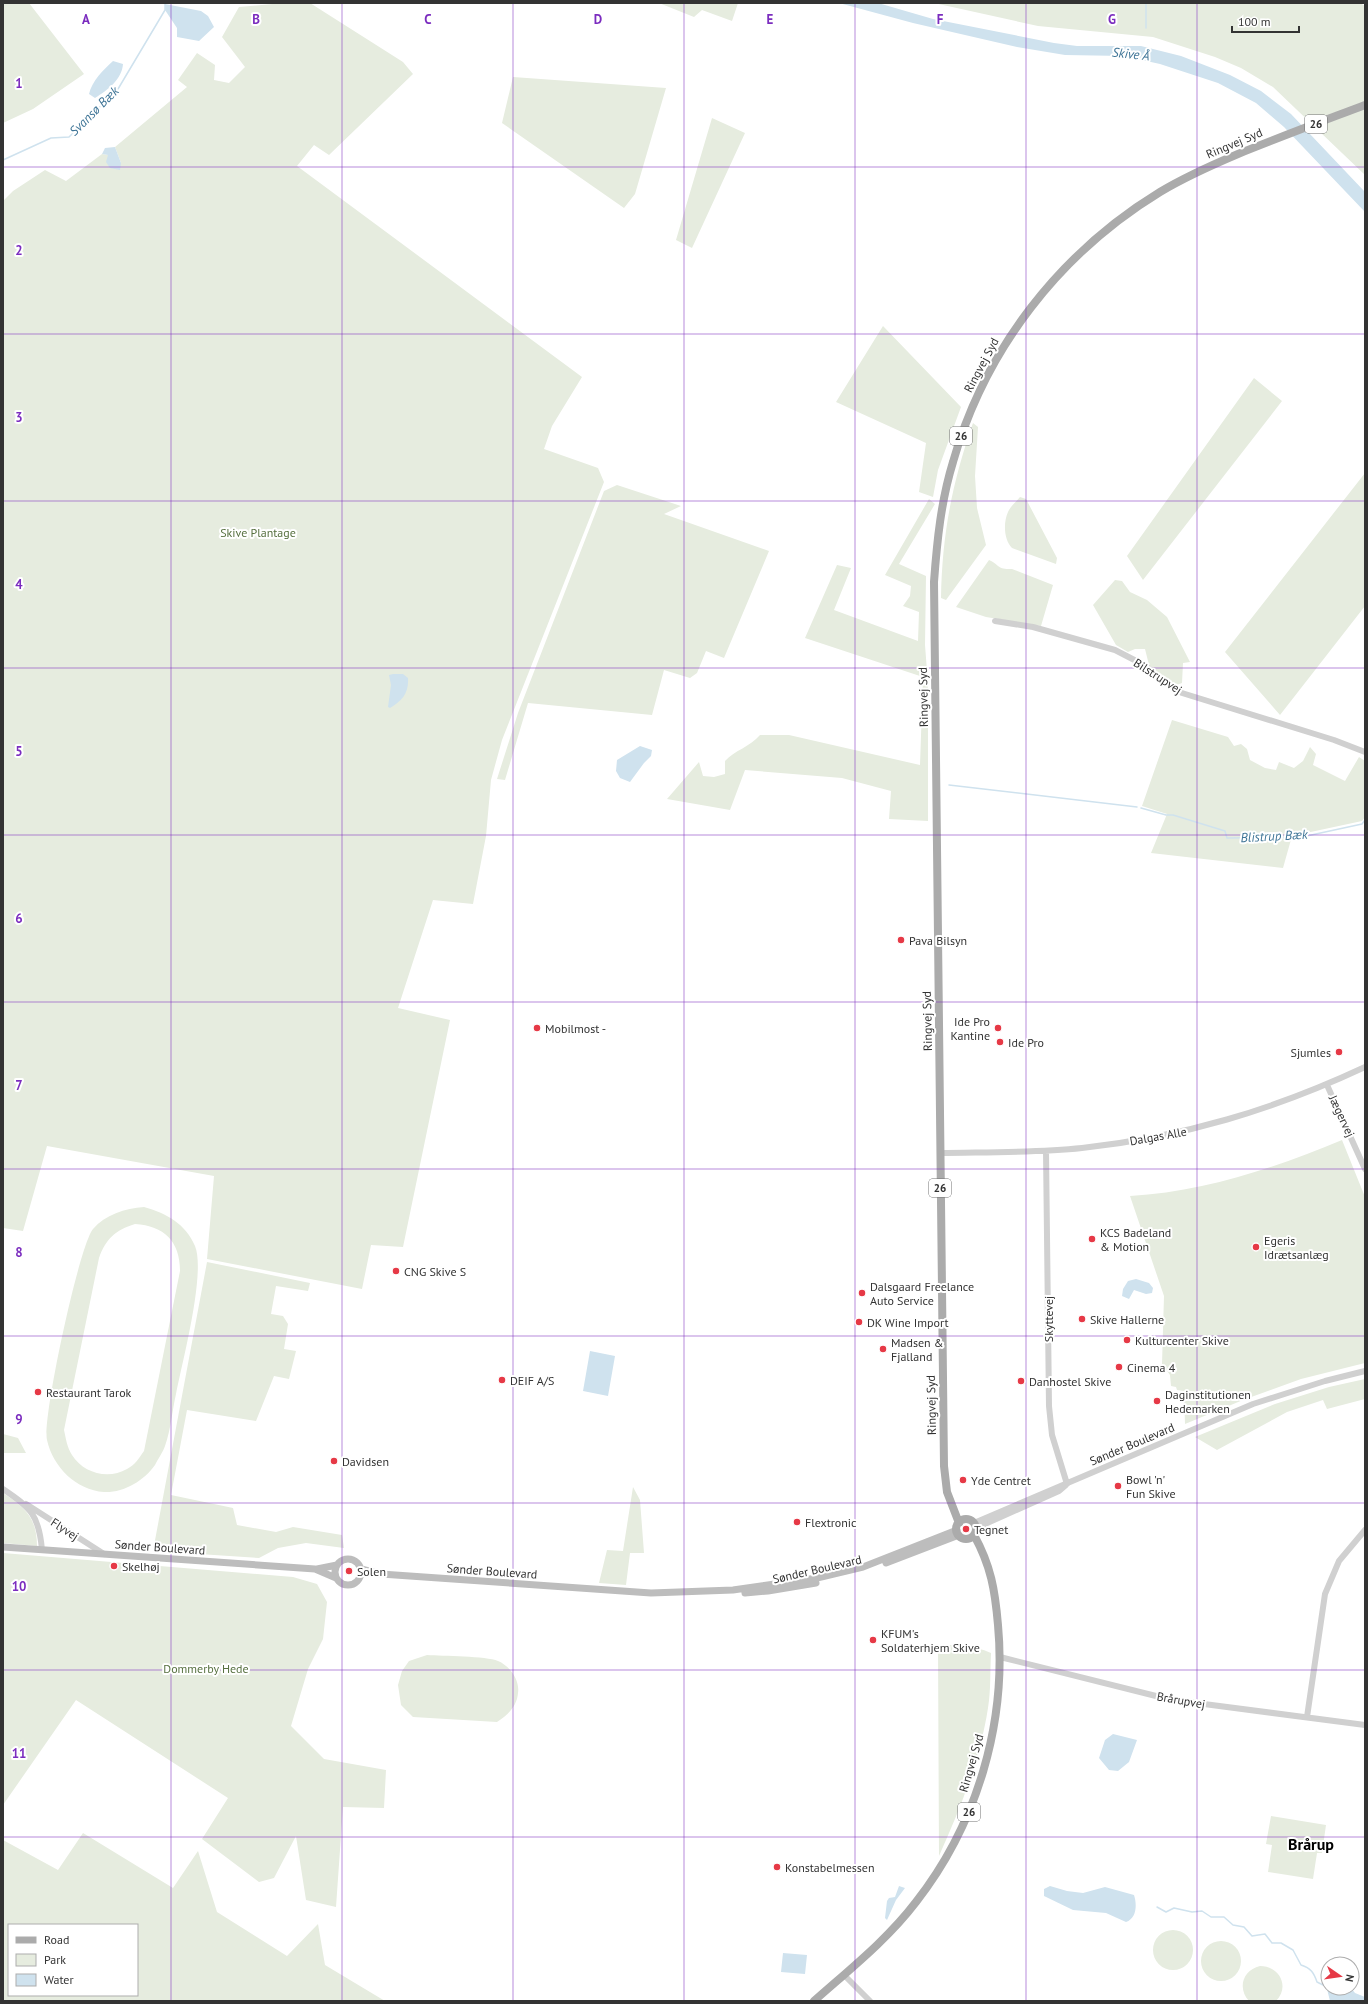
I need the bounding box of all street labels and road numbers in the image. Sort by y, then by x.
road number: 26 [1305,115,1327,133]
street label: Ringvej Syd [1203,124,1265,162]
street label: Ringvej Syd [960,335,1002,395]
road number: 26 [950,427,972,445]
street label: Bilstrupvej [1131,655,1185,697]
street label: Ringvej Syd [915,667,931,727]
street label: Ringvej Syd [919,991,935,1051]
street label: Jægervej [1325,1092,1358,1139]
street label: Dalgas Alle [1128,1124,1188,1148]
road number: 26 [929,1179,951,1197]
street label: Skyttevej [1041,1296,1056,1342]
street label: Ringvej Syd [923,1375,939,1435]
street label: Sønder Boulevard [1087,1419,1177,1469]
street label: Flyvej [48,1514,82,1544]
street label: Sønder Boulevard [114,1536,206,1558]
street label: Sønder Boulevard [771,1551,863,1587]
street label: Sønder Boulevard [446,1560,538,1582]
street label: Brårupvej [1156,1688,1206,1712]
street label: Ringvej Syd [956,1732,986,1794]
road number: 26 [958,1803,980,1821]

